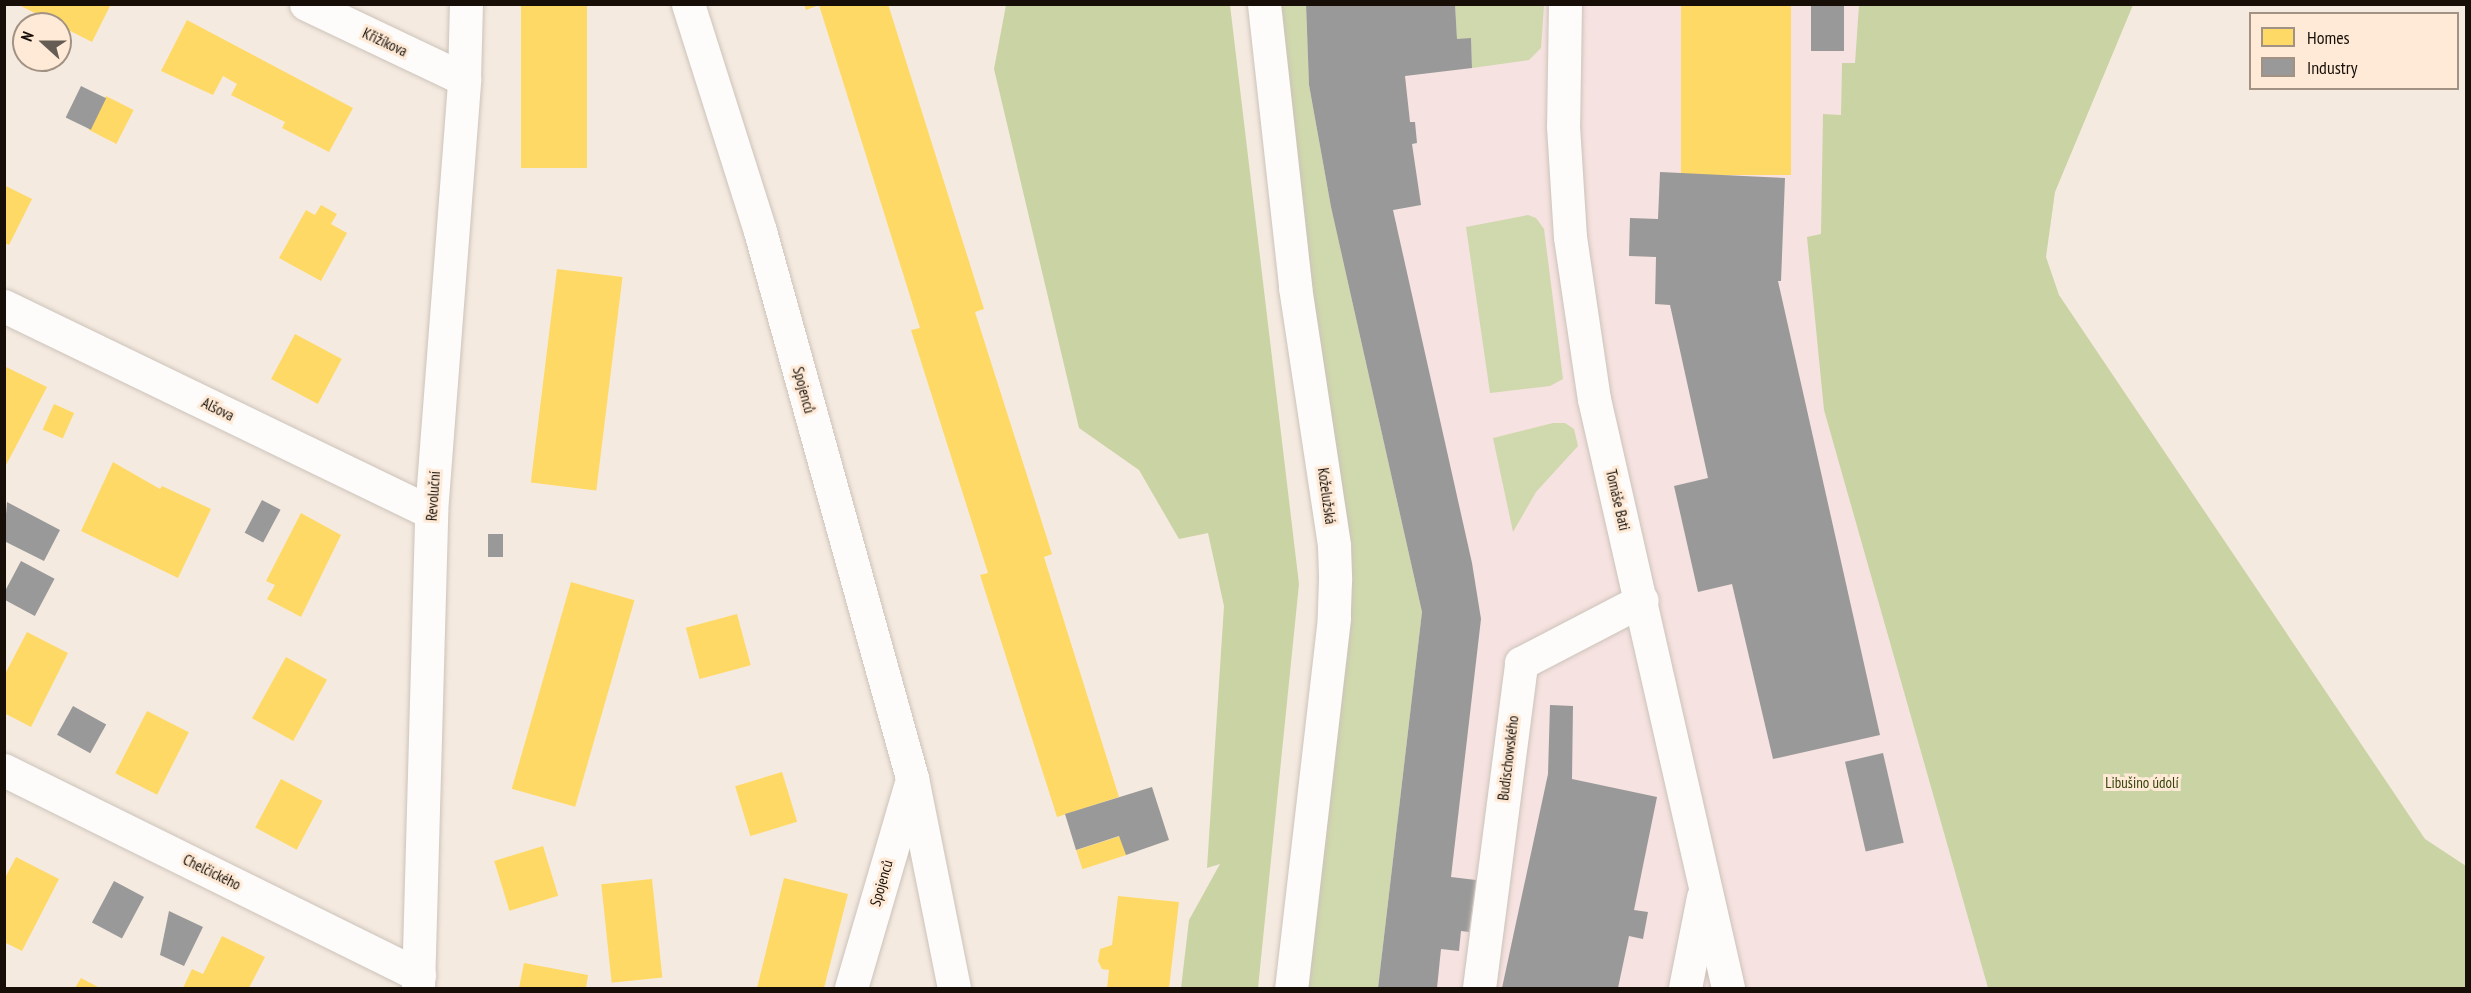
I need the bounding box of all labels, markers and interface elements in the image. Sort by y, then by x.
north arrow [12,12,72,72]
legend [2249,12,2459,90]
street label: Křižíkova [360,24,410,60]
text: Homes [2307,26,2350,49]
text: N [16,29,38,44]
text: Industry [2307,56,2357,79]
street label: Spojenců [789,365,819,415]
street label: Alšova [199,394,237,424]
street label: Koželužská [1314,467,1340,525]
street label: Tomáše Bati [1602,468,1634,532]
street label: Revoluční [422,470,444,522]
street label: Budischowského [1494,714,1522,802]
park label: Libušino údolí [2105,774,2179,792]
street label: Chelčického [180,850,244,894]
street label: Spojenců [866,858,896,908]

